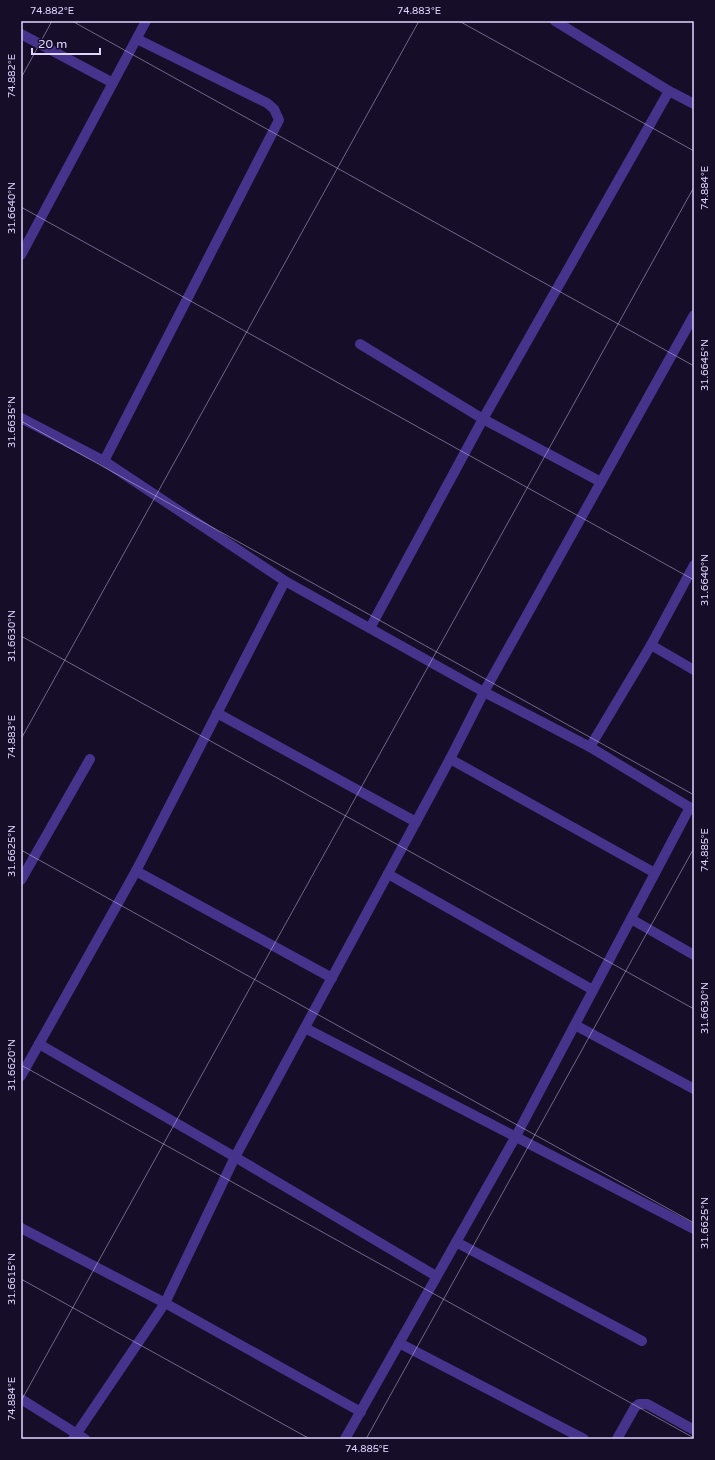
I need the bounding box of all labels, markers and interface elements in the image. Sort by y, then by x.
text: 74.882°E [30,5,74,17]
text: 74.883°E [397,5,441,17]
scale bar [32,30,100,56]
text: 20 m [38,37,67,51]
text: 74.882°E [6,54,18,98]
text: 74.884°E [699,166,711,210]
text: 31.6640°N [6,182,18,234]
text: 31.6645°N [699,339,711,391]
text: 31.6635°N [6,396,18,448]
text: 31.6640°N [699,554,711,606]
text: 31.6630°N [6,610,18,662]
text: 74.883°E [6,715,18,759]
text: 31.6625°N [6,825,18,877]
text: 74.885°E [699,828,711,872]
text: 31.6630°N [699,982,711,1034]
text: 31.6620°N [6,1039,18,1091]
text: 31.6625°N [699,1197,711,1249]
text: 31.6615°N [6,1253,18,1305]
text: 74.884°E [6,1377,18,1421]
text: 74.885°E [345,1443,389,1455]

